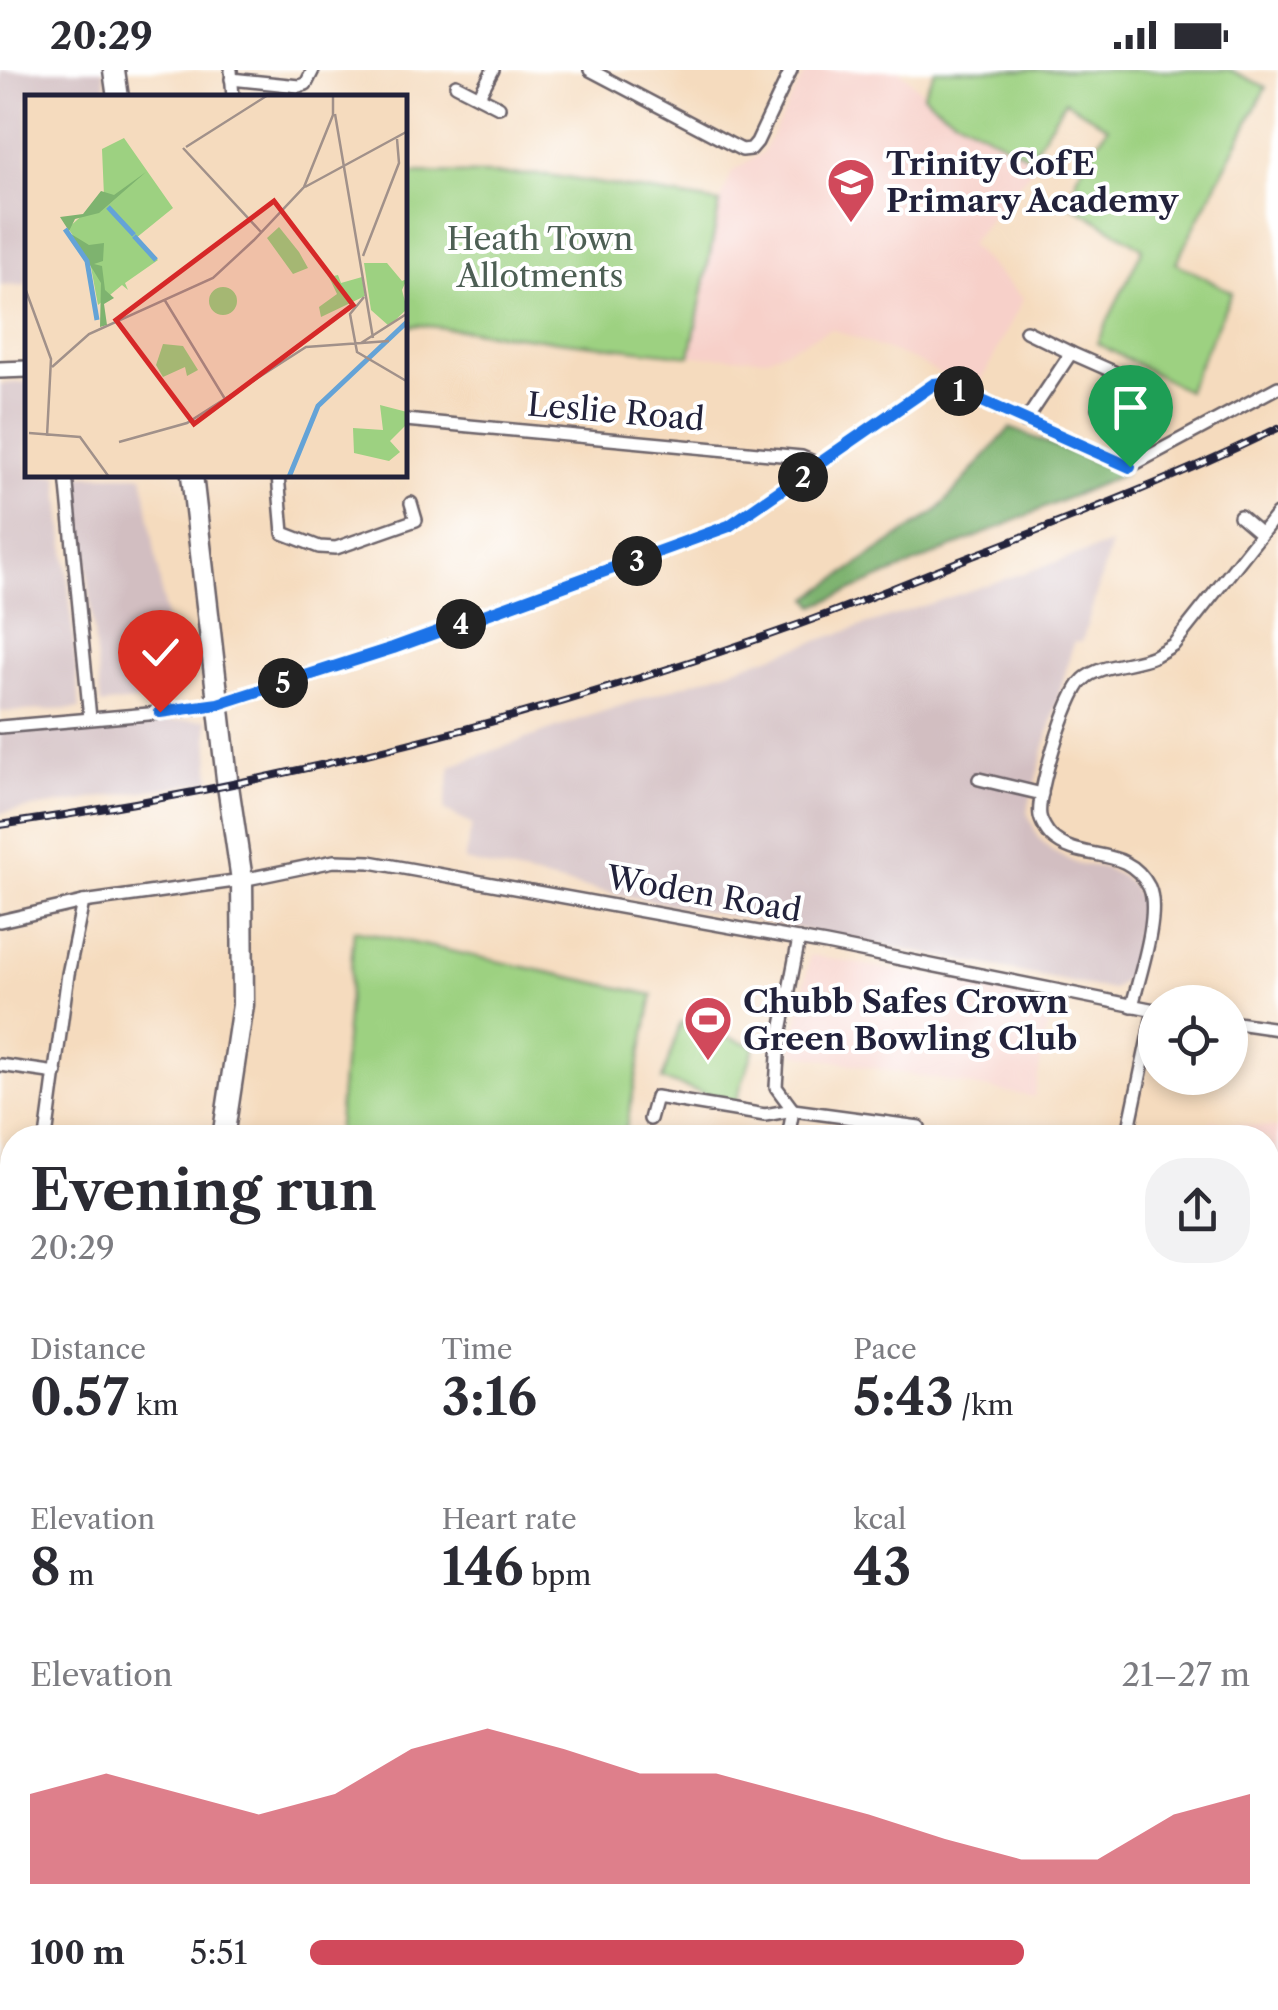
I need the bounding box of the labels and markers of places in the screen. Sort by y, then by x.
place label: Trinity CofE Primary Academy [886,144,1180,220]
school or university icon: Trinity CofE Primary Academy [825,156,877,224]
pin [1088,365,1173,468]
pin: 1 [934,366,984,416]
pin: 2 [778,452,828,502]
pin: 3 [612,536,662,586]
pin: 4 [436,599,486,649]
pin [118,610,203,713]
pin: 5 [258,658,308,708]
place label: Chubb Safes Crown Green Bowling Club [743,982,1077,1058]
sports icon: Chubb Safes Crown Green Bowling Club [682,994,734,1062]

